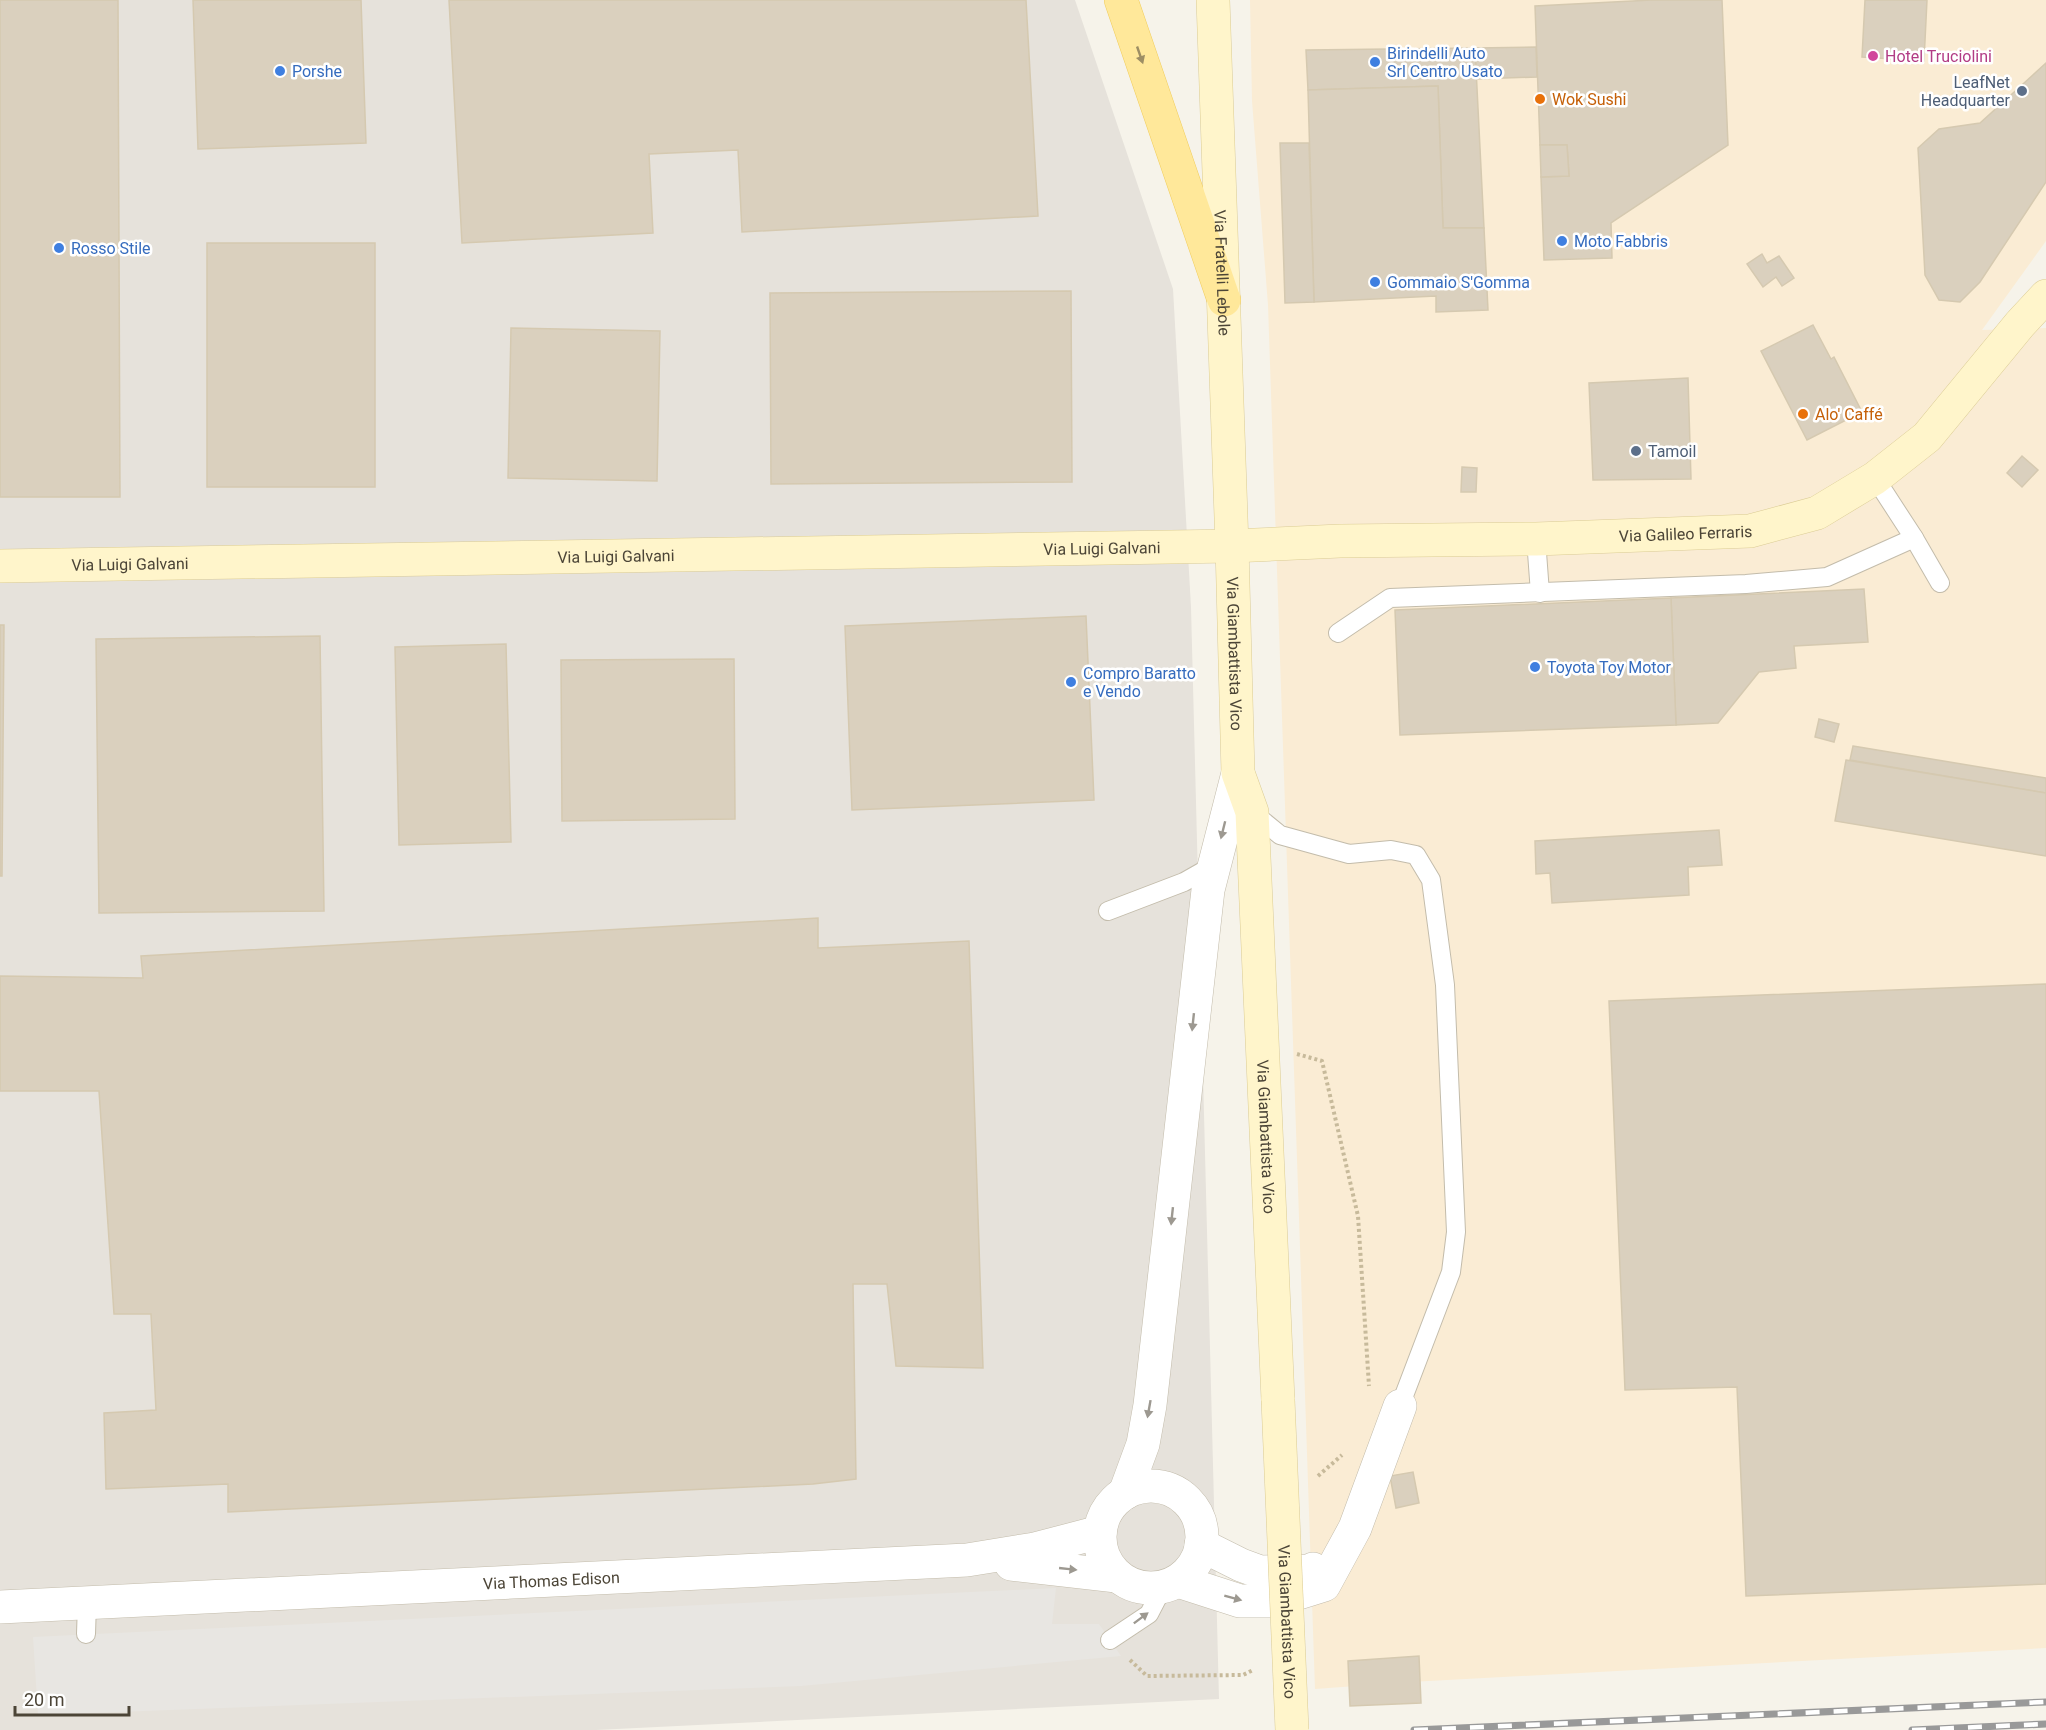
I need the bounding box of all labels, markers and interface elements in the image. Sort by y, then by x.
place label: Birindelli Auto Srl Centro Usato [1387,44,1503,81]
one-way arrow [1135,46,1145,64]
place label: Hotel Truciolini [1885,47,1992,66]
marker: Hotel Truciolini [1866,49,1880,63]
marker: Birindelli Auto Srl Centro Usato [1368,55,1382,69]
place label: Porshe [292,62,342,81]
marker: Porshe [273,64,287,78]
place label: LeafNet Headquarter [1921,73,2011,110]
marker: LeafNet Headquarter [2015,84,2029,98]
place label: Wok Sushi [1552,90,1626,109]
marker: Wok Sushi [1533,92,1547,106]
street label: Via Fratelli Lebole [1210,209,1234,336]
place label: Moto Fabbris [1574,232,1668,251]
marker: Moto Fabbris [1555,234,1569,248]
place label: Rosso Stile [71,239,151,258]
marker: Rosso Stile [52,241,66,255]
place label: Gommaio S'Gomma [1387,273,1530,292]
marker: Gommaio S'Gomma [1368,275,1382,289]
place label: Alo' Caffé [1815,405,1883,424]
marker: Alo' Caffé [1796,407,1810,421]
place label: Tamoil [1648,442,1696,461]
marker: Tamoil [1629,444,1643,458]
street label: Via Galileo Ferraris [1619,522,1753,546]
street label: Via Luigi Galvani [1043,538,1161,559]
street label: Via Luigi Galvani [557,546,675,567]
street label: Via Luigi Galvani [71,554,189,575]
street label: Via Giambattista Vico [1223,576,1246,731]
place label: Toyota Toy Motor [1547,658,1672,677]
marker: Toyota Toy Motor [1528,660,1542,674]
place label: Compro Baratto e Vendo [1083,664,1196,701]
marker: Compro Baratto e Vendo [1064,675,1078,689]
one-way arrow [1218,820,1228,839]
one-way arrow [1189,1012,1198,1031]
street label: Via Giambattista Vico [1253,1059,1279,1214]
one-way arrow [1167,1206,1177,1225]
one-way arrow [1145,1400,1154,1419]
street label: Via Giambattista Vico [1274,1544,1300,1699]
one-way arrow [1058,1564,1077,1574]
street label: Via Thomas Edison [482,1568,620,1594]
one-way arrow [1224,1594,1243,1604]
one-way arrow [1133,1612,1149,1624]
scale bar [15,1679,129,1717]
text: 20 m [24,1689,64,1710]

